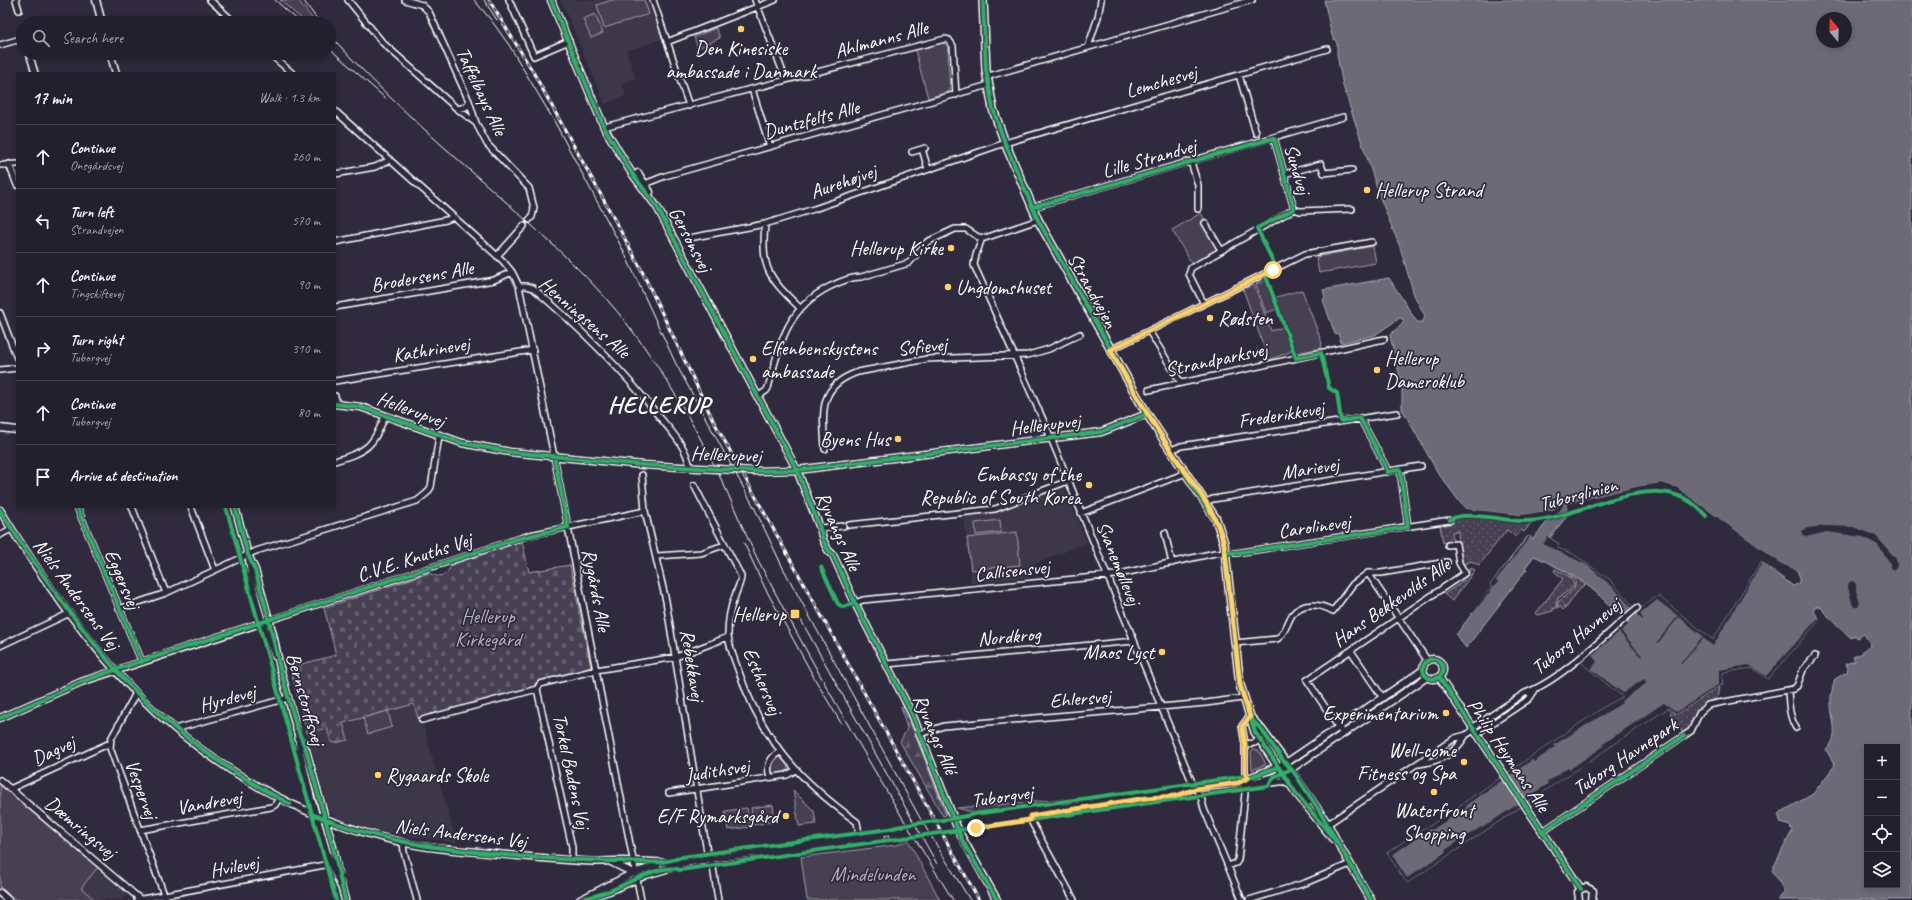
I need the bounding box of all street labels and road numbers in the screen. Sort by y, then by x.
street label: Ahlmanns Alle [832,15,932,64]
street label: Taffelbays Alle [450,43,514,141]
street label: Lemchesvej [1123,59,1201,104]
street label: Duntzfelts Alle [760,94,863,144]
street label: Lille Strandvej [1099,132,1202,184]
street label: Sundvej [1279,141,1317,199]
street label: Aurehøjvej [807,158,881,204]
street label: Gersonsvej [663,202,719,278]
street label: Strandvejen [1062,248,1124,333]
street label: Brodersens Alle [369,255,477,298]
street label: Henningsens Alle [534,271,637,365]
street label: Kathrinevej [391,331,473,368]
street label: Sofievej [896,331,951,362]
street label: Strandparksvej [1163,336,1271,382]
street label: Hellerupvej [373,386,450,434]
street label: Frederikkevej [1237,395,1327,434]
street label: Hellerupvej [1009,408,1084,441]
street label: Hellerupvej [690,441,764,468]
street label: Marievej [1280,451,1342,485]
street label: Tuborglinien [1536,472,1621,517]
street label: Ryvangs Alle [810,488,868,576]
street label: Carolinevej [1277,509,1354,544]
street label: Svanemøllevej [1090,518,1147,610]
street label: C.V.E. Knuths Vej [354,526,477,588]
street label: Niels Andersens Vej [28,534,127,657]
street label: Eggersvej [99,546,147,615]
street label: Rygårds Alle [576,547,617,635]
street label: Hans Bekkevolds Alle [1327,552,1456,652]
street label: Callisensvej [973,554,1053,587]
street label: Tuborg Havnevej [1526,591,1628,680]
street label: Nordkrog [977,621,1043,652]
street label: Rebekkavej [675,627,711,706]
street label: Esthersvej [737,644,789,720]
street label: Bernstorffsvej [280,650,331,751]
street label: Hyrdevej [196,678,261,718]
street label: Ehlersvej [1049,683,1113,714]
street label: Ryvangs Allé [908,691,965,781]
street label: Philip Heymans Alle [1461,694,1557,818]
street label: Torkel Badens Vej [547,711,596,833]
street label: Tuborg Havnepark [1568,711,1684,801]
street label: Dagvej [28,729,80,771]
street label: Judithsvej [682,753,753,788]
street label: Vespervej [119,756,165,825]
street label: Tuborgvej [970,779,1037,813]
street label: Vandrevej [175,784,246,820]
street label: Dæmringsvej [40,790,123,866]
street label: Niels Andersens Vej [394,813,530,854]
street label: Hvilevej [208,849,262,883]

